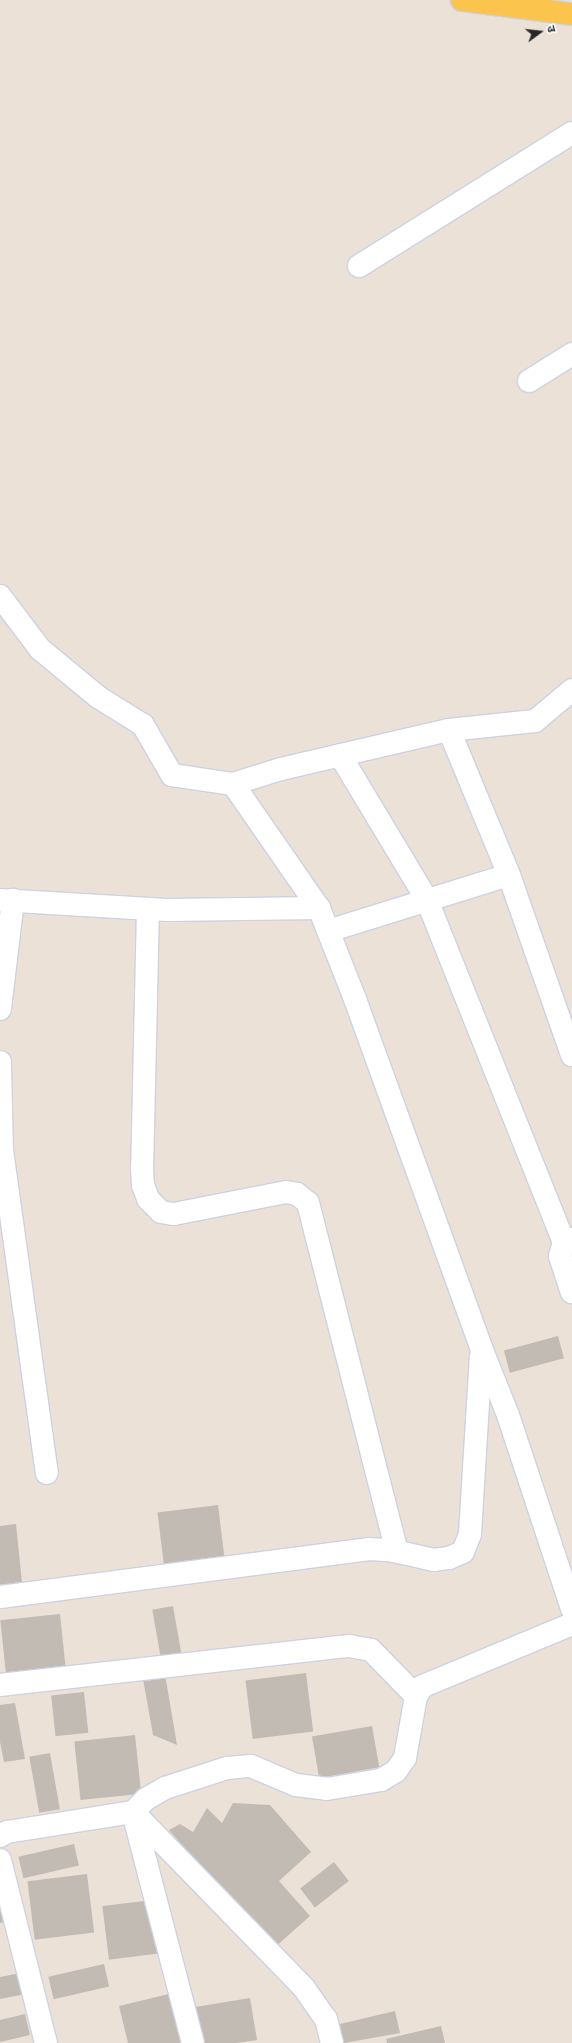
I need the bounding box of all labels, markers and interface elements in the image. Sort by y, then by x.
north arrow [520,12,560,52]
text: उ [545,24,559,34]

